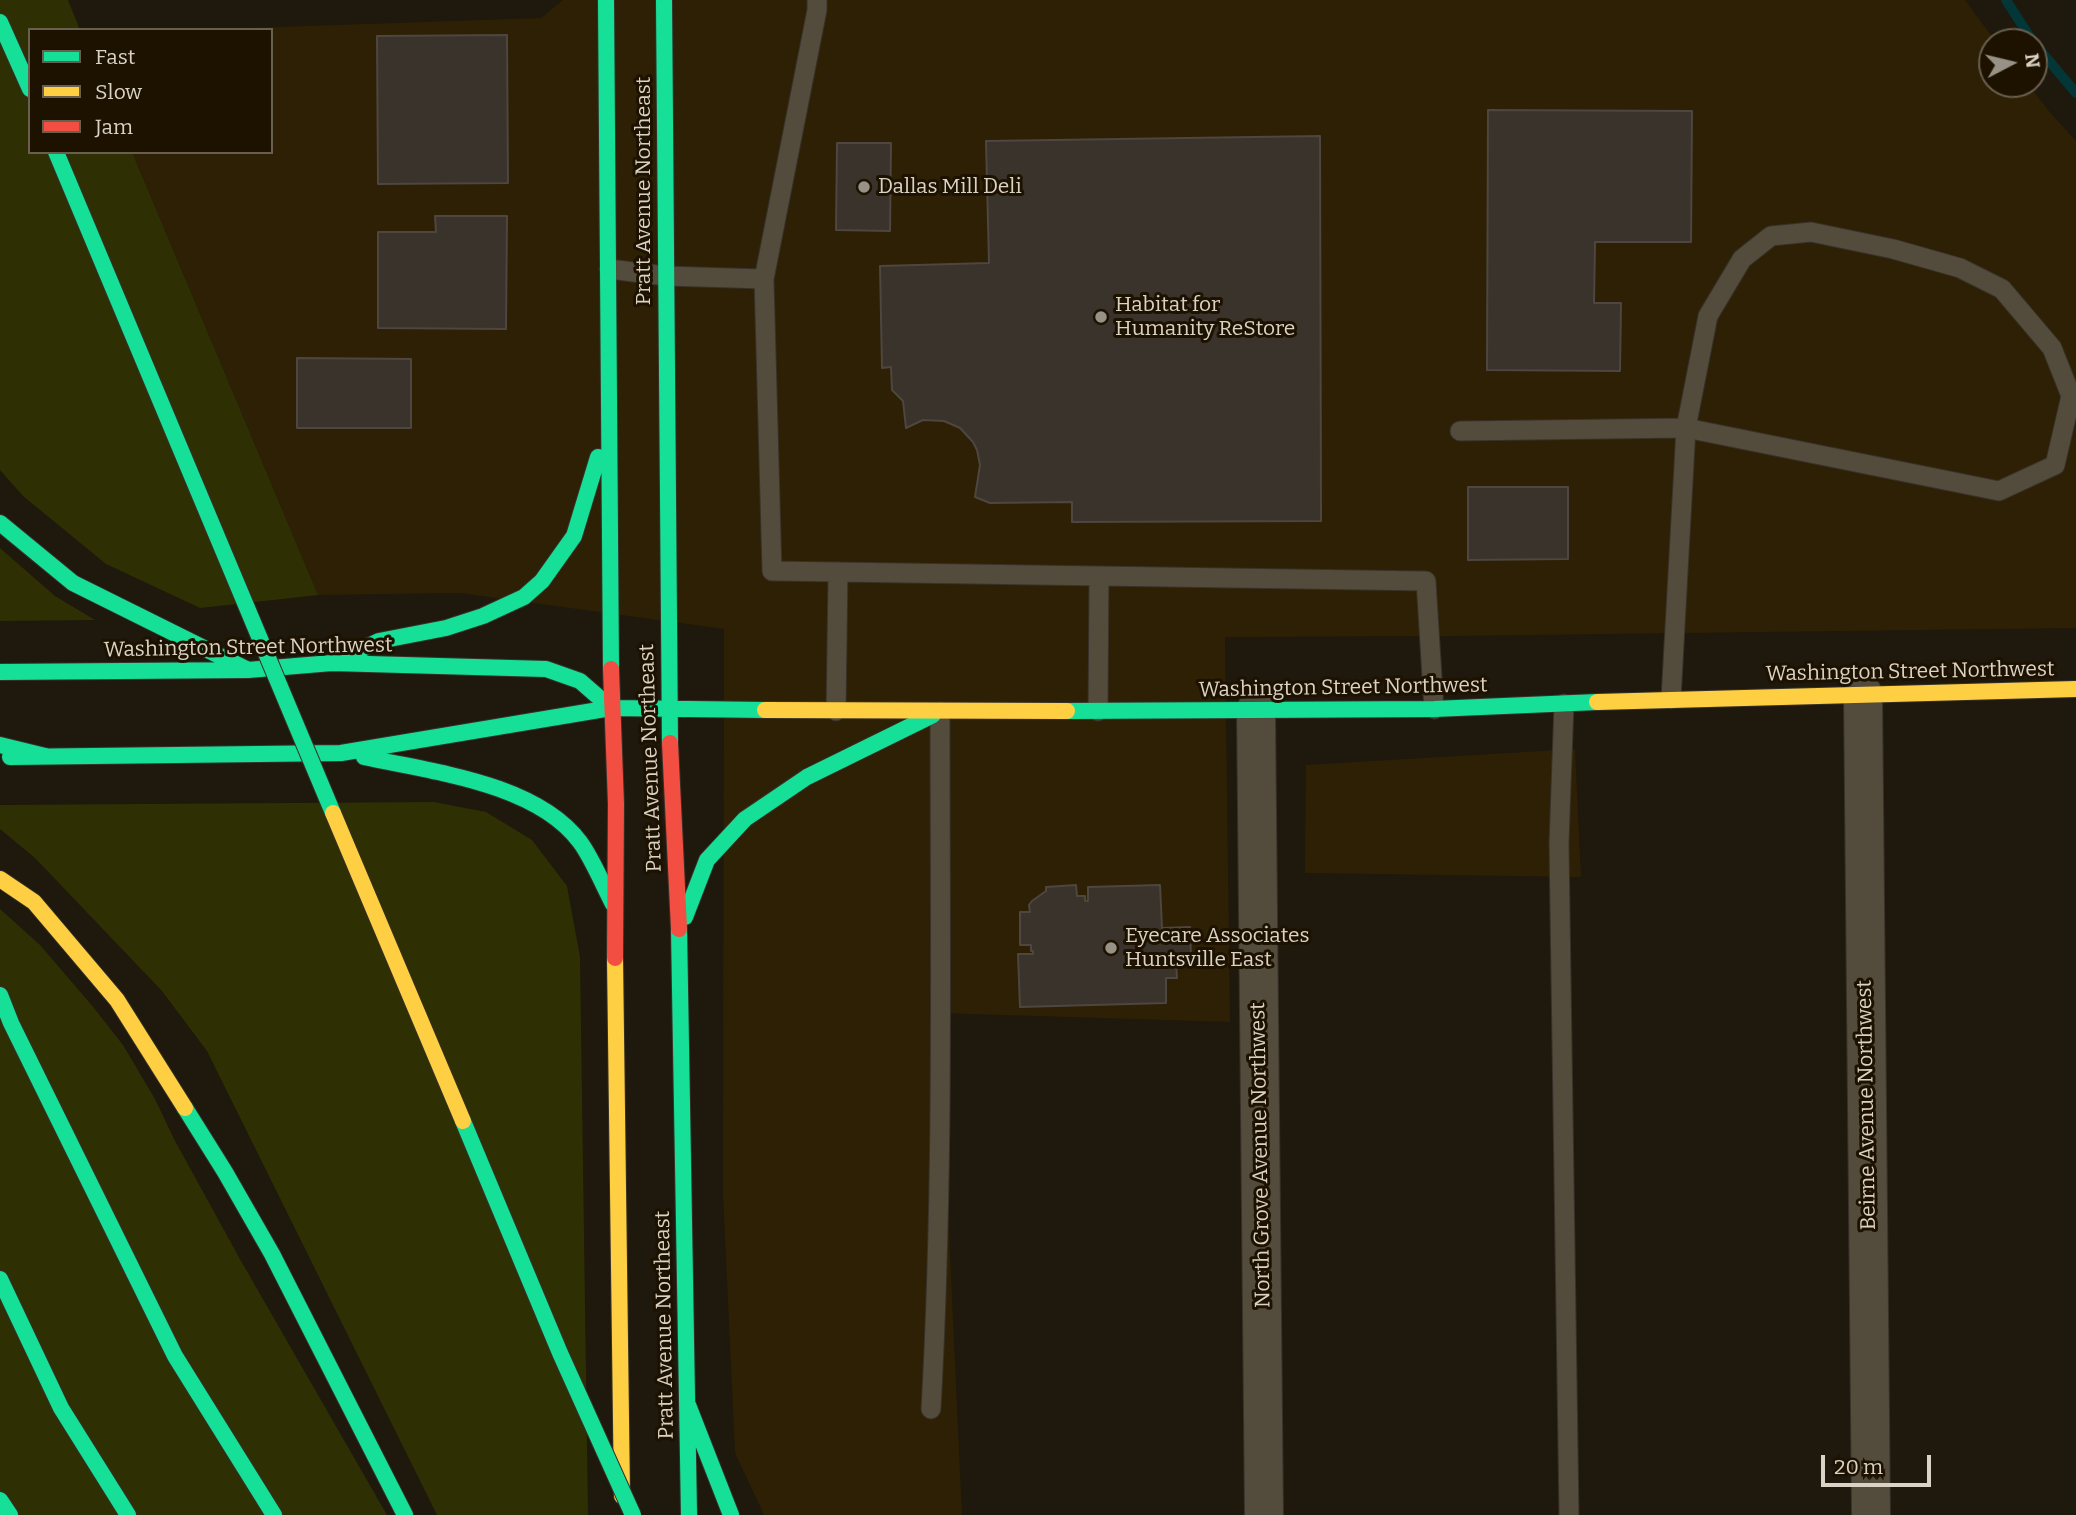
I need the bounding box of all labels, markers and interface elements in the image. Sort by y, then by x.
legend [28,28,273,154]
north arrow [1978,28,2048,98]
text: Fast [95,44,135,70]
text: N [2020,52,2045,69]
street label: Pratt Avenue Northeast [631,77,657,305]
text: Slow [95,79,142,105]
text: Jam [95,114,133,140]
place label: Dallas Mill Deli [878,174,1022,200]
marker: Dallas Mill Deli [856,179,872,195]
place label: Habitat for Humanity ReStore [1115,292,1295,342]
marker: Habitat for Humanity ReStore [1093,309,1109,325]
street label: Washington Street Northwest [103,633,393,663]
street label: Pratt Avenue Northeast [634,643,668,873]
street label: Washington Street Northwest [1765,657,2055,687]
street label: Washington Street Northwest [1198,673,1488,703]
place label: Eyecare Associates Huntsville East [1125,923,1310,973]
marker: Eyecare Associates Huntsville East [1103,940,1119,956]
street label: Beirne Avenue Northwest [1852,980,1882,1230]
street label: North Grove Avenue Northwest [1246,1002,1276,1308]
street label: Pratt Avenue Northeast [650,1211,680,1439]
scale bar [1824,1442,1934,1486]
text: 20 m [1834,1454,1883,1480]

